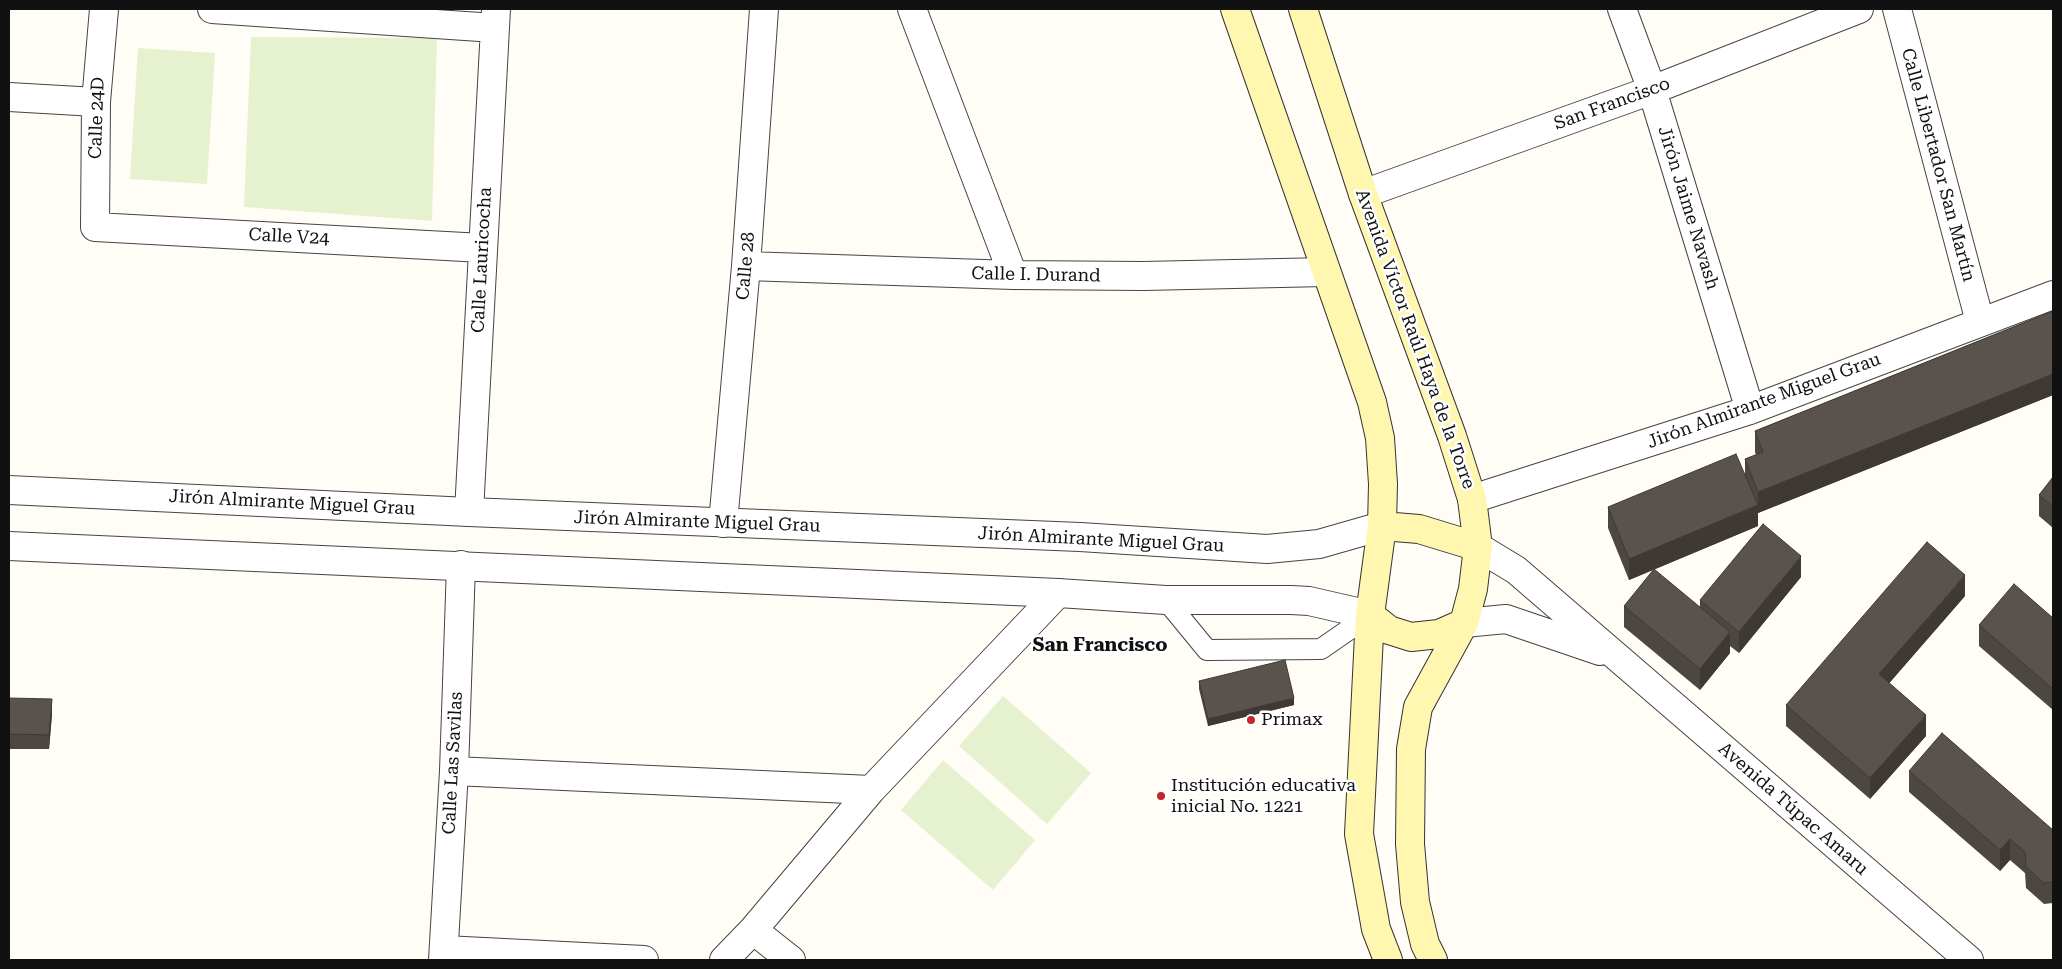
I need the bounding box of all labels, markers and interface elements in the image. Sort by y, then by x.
street label: Calle Libertador San Martín [1896,46,1980,284]
street label: San Francisco [1551,73,1673,135]
street label: Calle 24D [85,77,109,159]
street label: Jirón Jaime Navash [1653,124,1723,292]
street label: Calle Lauricocha [467,186,497,334]
street label: Avenida Víctor Raúl Haya de la Torre [1351,186,1479,492]
street label: Calle V24 [248,224,330,250]
street label: Calle 28 [732,231,760,301]
street label: Calle I. Durand [971,263,1101,287]
street label: Jirón Almirante Miguel Grau [1644,349,1884,453]
street label: Jirón Almirante Miguel Grau [168,486,416,520]
street label: Jirón Almirante Miguel Grau [573,507,821,537]
street label: Jirón Almirante Miguel Grau [977,523,1225,557]
district label: San Francisco [1032,634,1168,656]
street label: Calle Las Savilas [438,691,468,835]
place label: Primax [1261,709,1323,731]
marker: Primax [1245,714,1257,726]
street label: Avenida Túpac Amaru [1714,738,1872,880]
place label: Institución educativa inicial No. 1221 [1171,775,1356,818]
marker: Institución educativa inicial No. 1221 [1155,790,1167,802]

